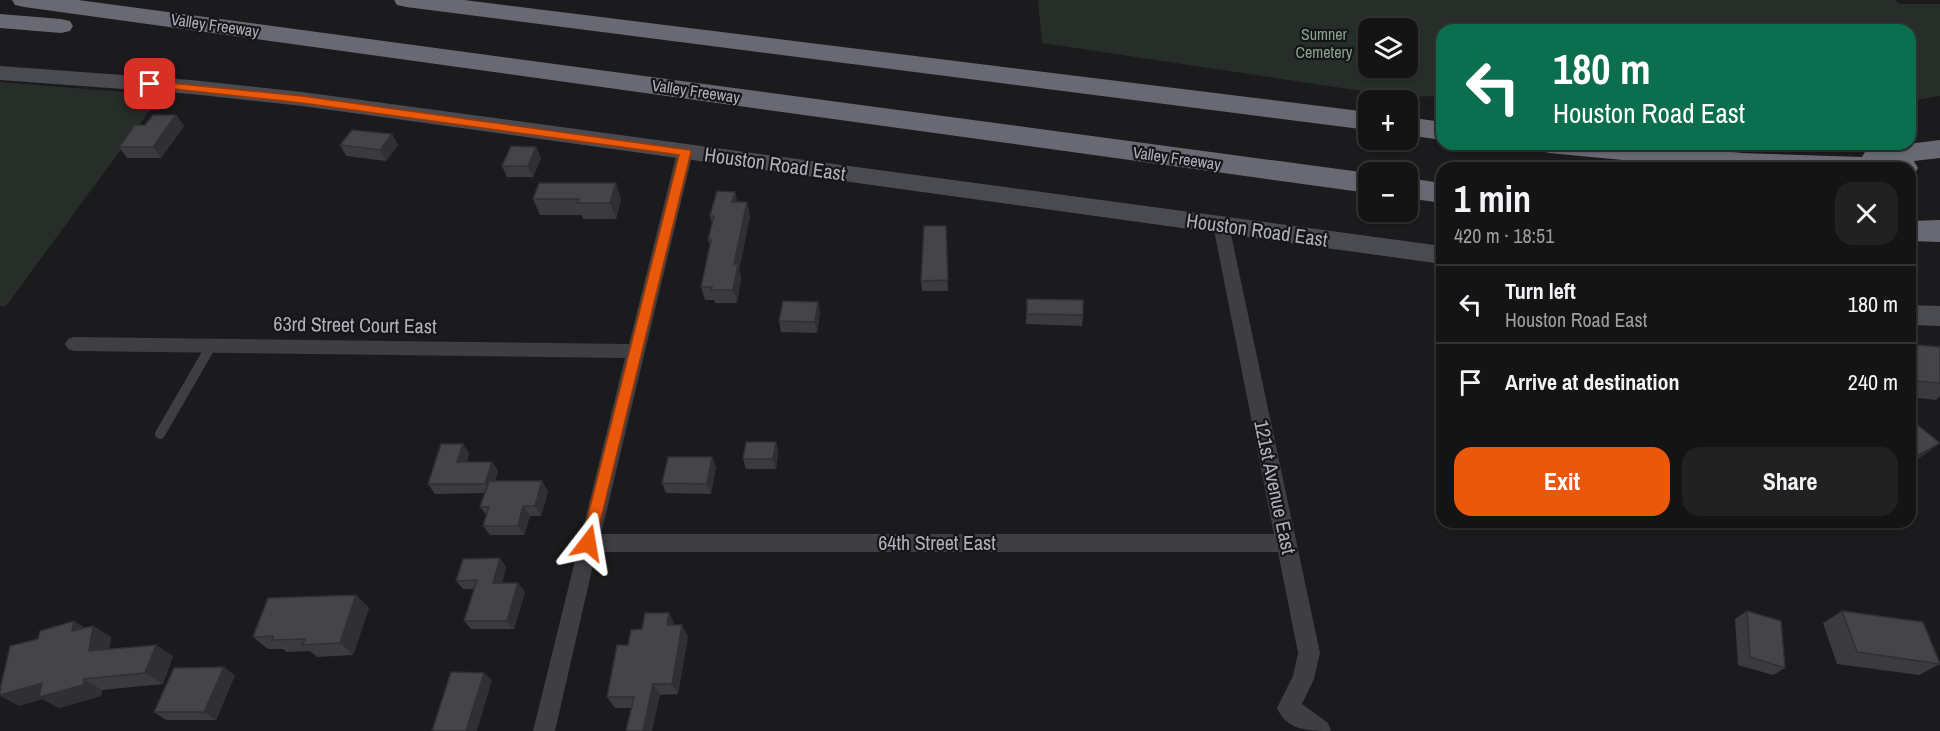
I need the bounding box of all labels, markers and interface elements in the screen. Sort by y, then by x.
street label: Valley Freeway [170,8,261,42]
map controls [1358,18,1418,222]
button: layers [1358,18,1418,78]
park label: Sumner Cemetery [1296,23,1353,63]
text: 180 m [1553,41,1651,97]
icon: left [1454,48,1532,126]
pin [124,58,175,109]
icon: arrive [133,67,166,100]
street label: Valley Freeway [651,74,742,108]
button: + [1358,90,1418,150]
text: Houston Road East [1553,95,1745,131]
street label: Houston Road East [703,140,848,187]
street label: Valley Freeway [1132,141,1223,175]
button: − [1358,162,1418,222]
text: 1 min [1454,175,1531,223]
button: close [1835,182,1898,245]
street label: Houston Road East [1185,206,1330,253]
text: 420 m · 18:51 [1454,222,1554,249]
text: Turn left [1505,276,1576,306]
icon: left [1454,288,1487,321]
text: 180 m [1848,289,1898,319]
text: Houston Road East [1505,306,1647,333]
street label: 63rd Street Court East [273,310,437,339]
icon: arrive [1454,366,1487,399]
text: Arrive at destination [1505,367,1679,397]
text: 240 m [1848,367,1898,397]
street label: 121st Avenue East [1248,417,1303,557]
button: Exit [1454,447,1670,516]
button: Share [1682,447,1898,516]
position arrow [556,511,620,575]
street label: 64th Street East [878,529,996,556]

